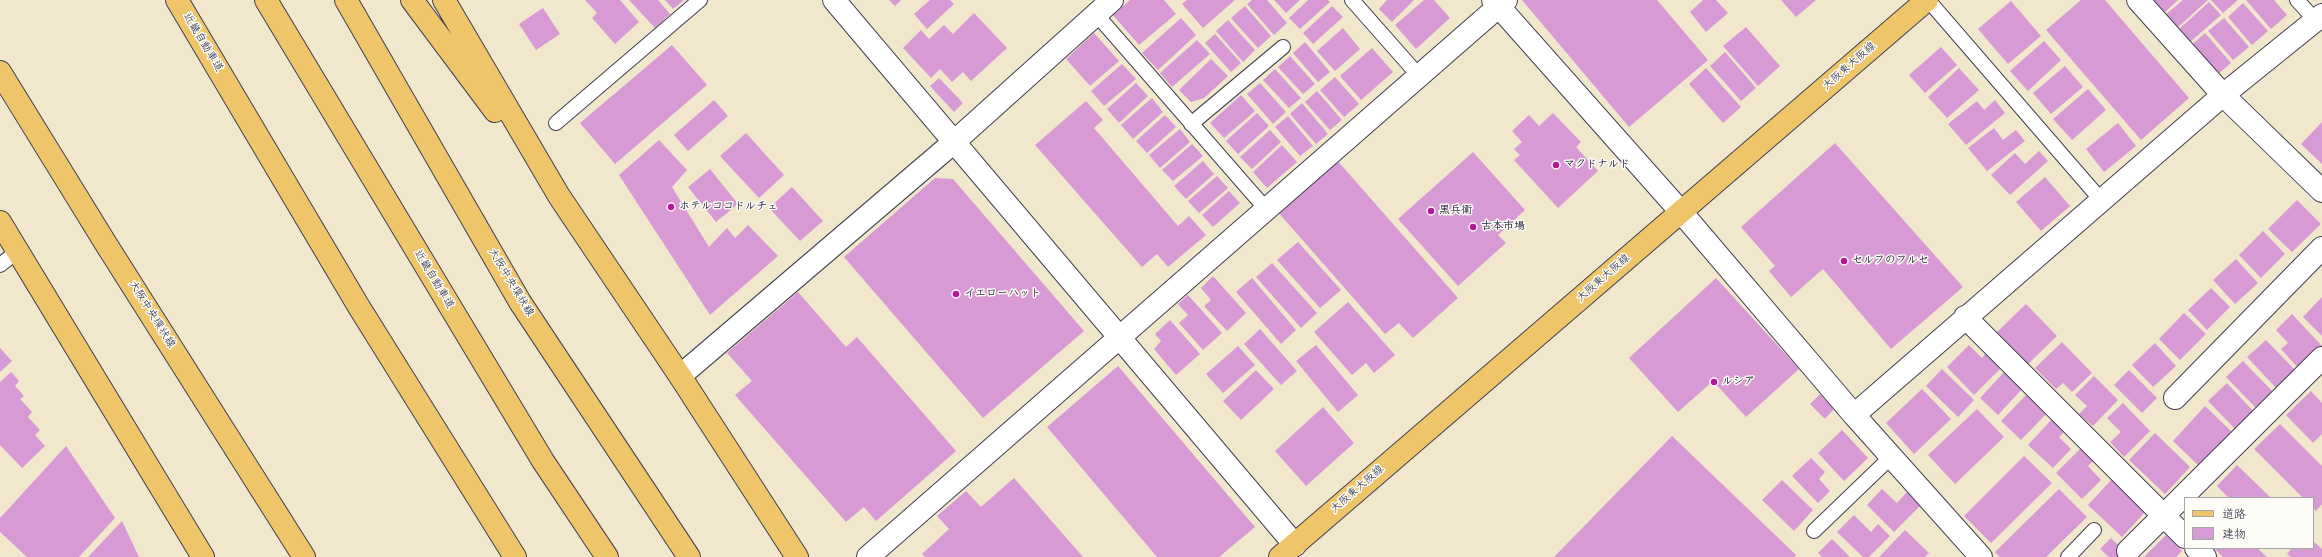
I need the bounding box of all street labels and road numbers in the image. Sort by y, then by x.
street label: 近畿自動車道 [179,11,225,75]
street label: 大阪東大阪線 [1821,40,1879,94]
street label: 大阪中央環状線 [485,247,535,319]
street label: 近畿自動車道 [410,248,456,312]
street label: 大阪東大阪線 [1575,252,1633,306]
street label: 大阪中央環状線 [125,279,177,351]
street label: 大阪東大阪線 [1329,463,1387,517]

